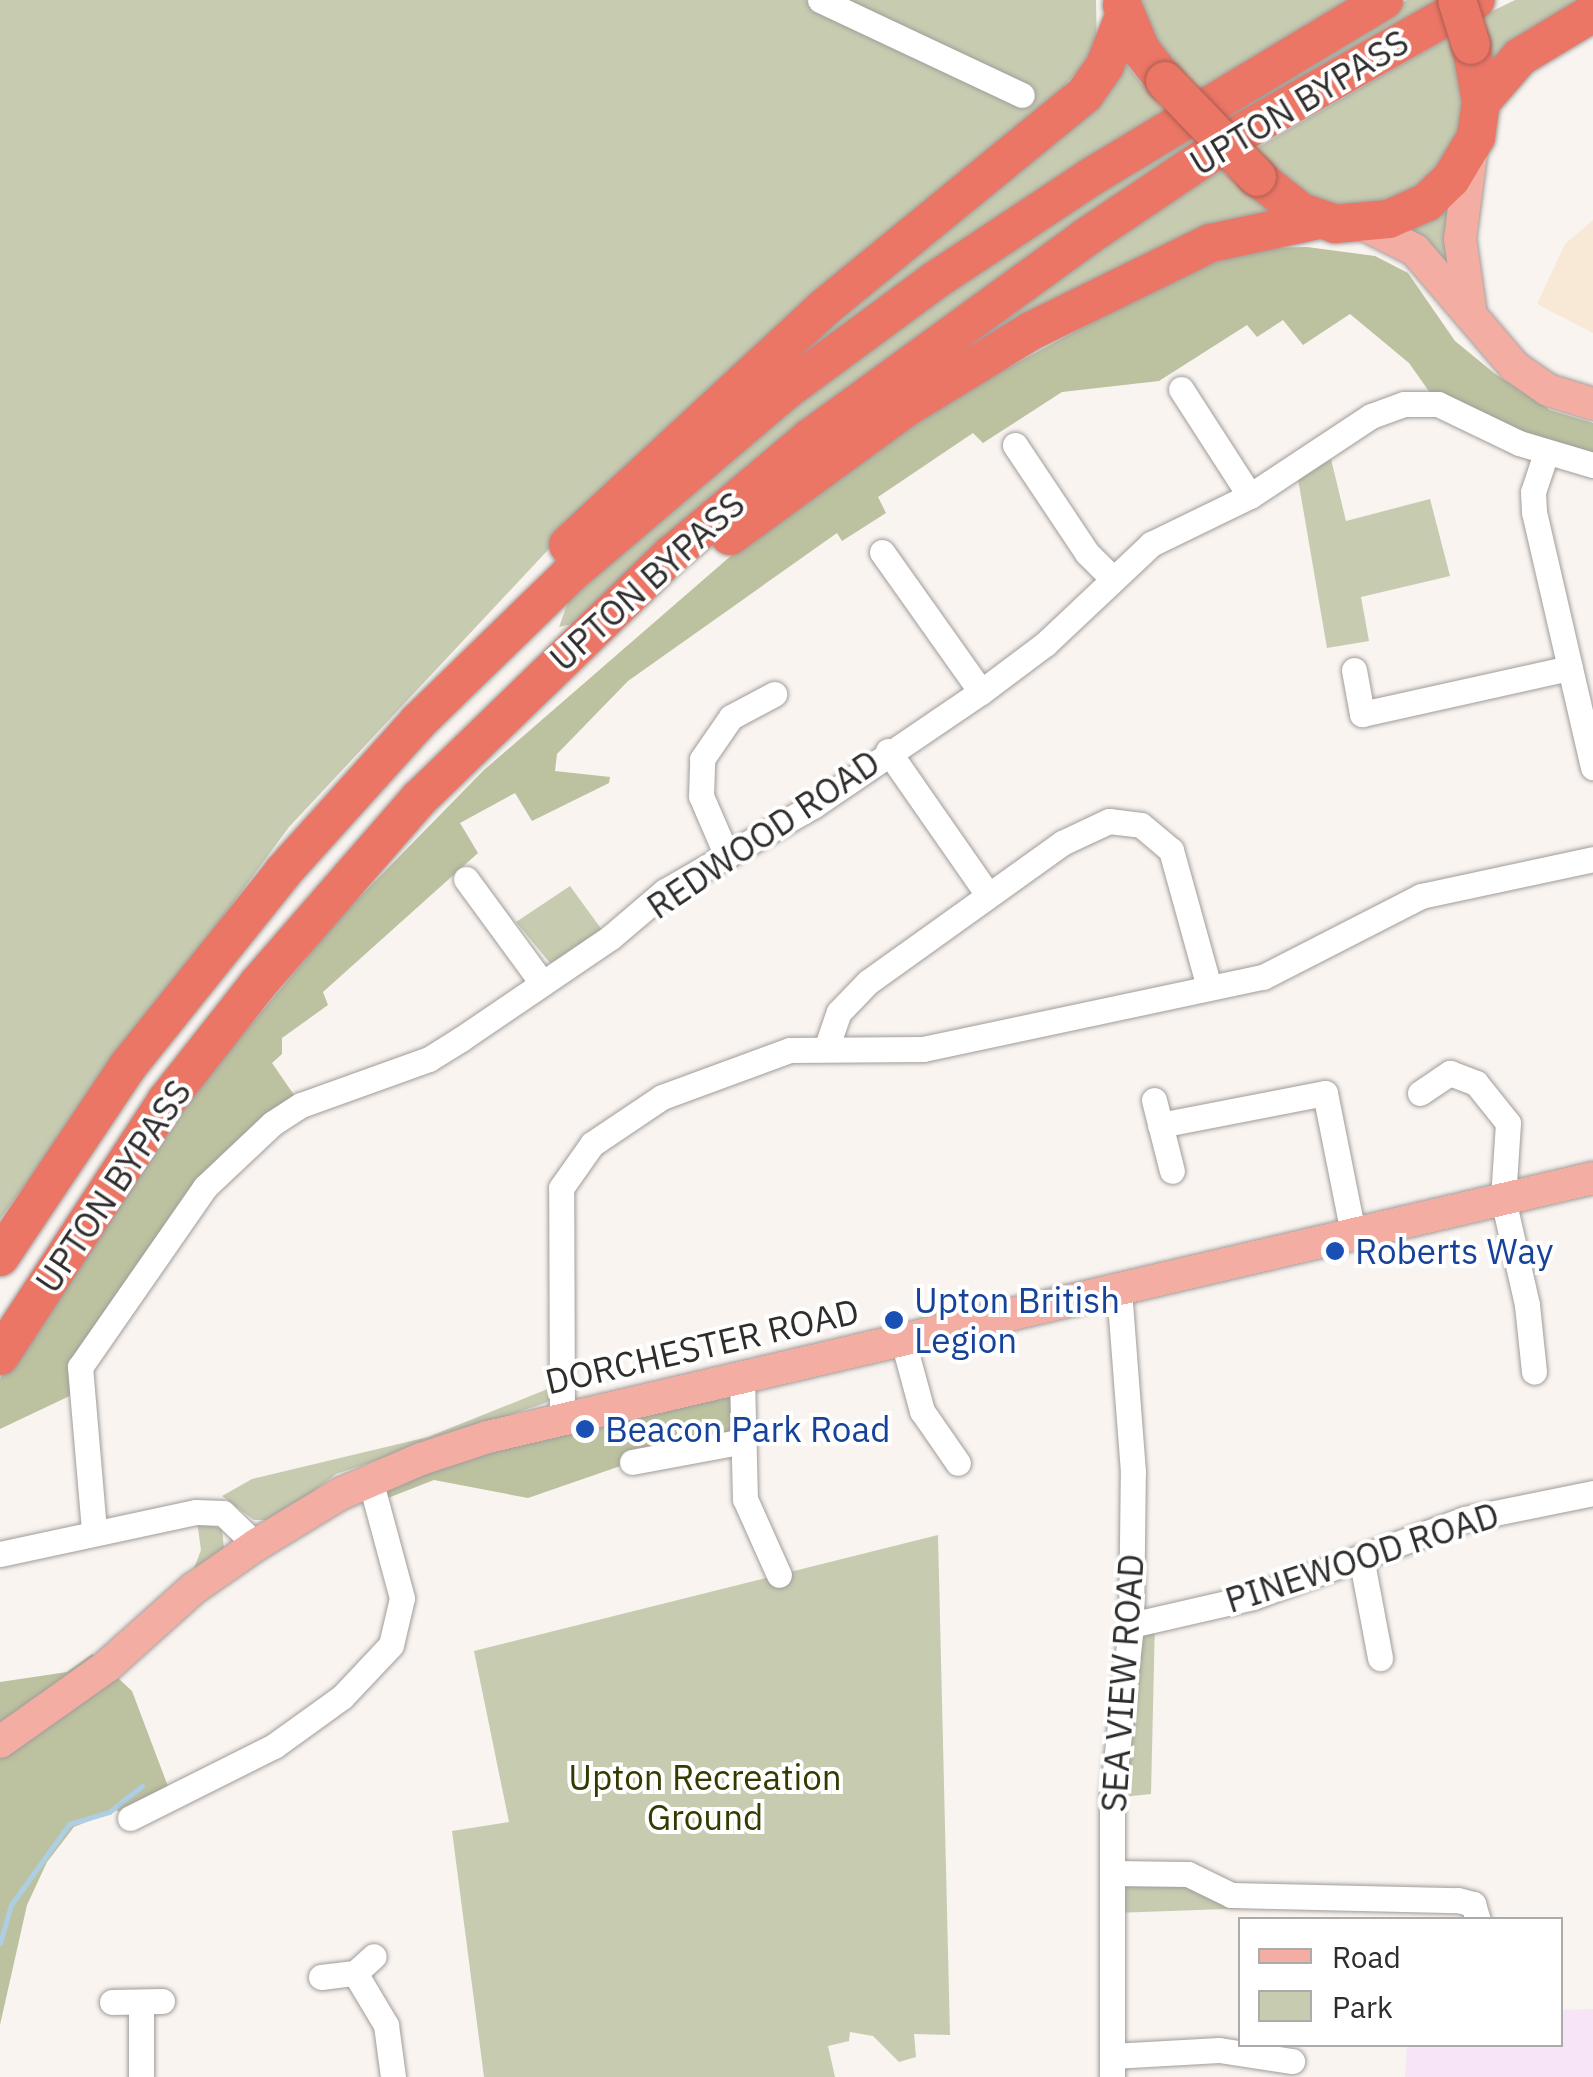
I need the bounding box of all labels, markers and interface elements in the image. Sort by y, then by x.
street label: UPTON BYPASS [1182,20,1416,184]
street label: UPTON BYPASS [541,483,753,679]
street label: REDWOOD ROAD [639,741,887,927]
street label: UPTON BYPASS [27,1072,199,1300]
place label: Roberts Way [1355,1230,1553,1272]
marker: Roberts Way [1324,1240,1346,1262]
place label: Upton British Legion [914,1279,1120,1361]
street label: DORCHESTER ROAD [541,1290,863,1402]
marker: Upton British Legion [883,1309,905,1331]
place label: Beacon Park Road [605,1408,890,1450]
marker: Beacon Park Road [574,1418,596,1440]
street label: PINEWOOD ROAD [1220,1493,1504,1621]
street label: SEA VIEW ROAD [1092,1552,1152,1814]
park label: Upton Recreation Ground [568,1756,842,1838]
legend [1238,1917,1563,2047]
text: Road [1332,1937,1401,1976]
text: Park [1332,1987,1393,2026]

